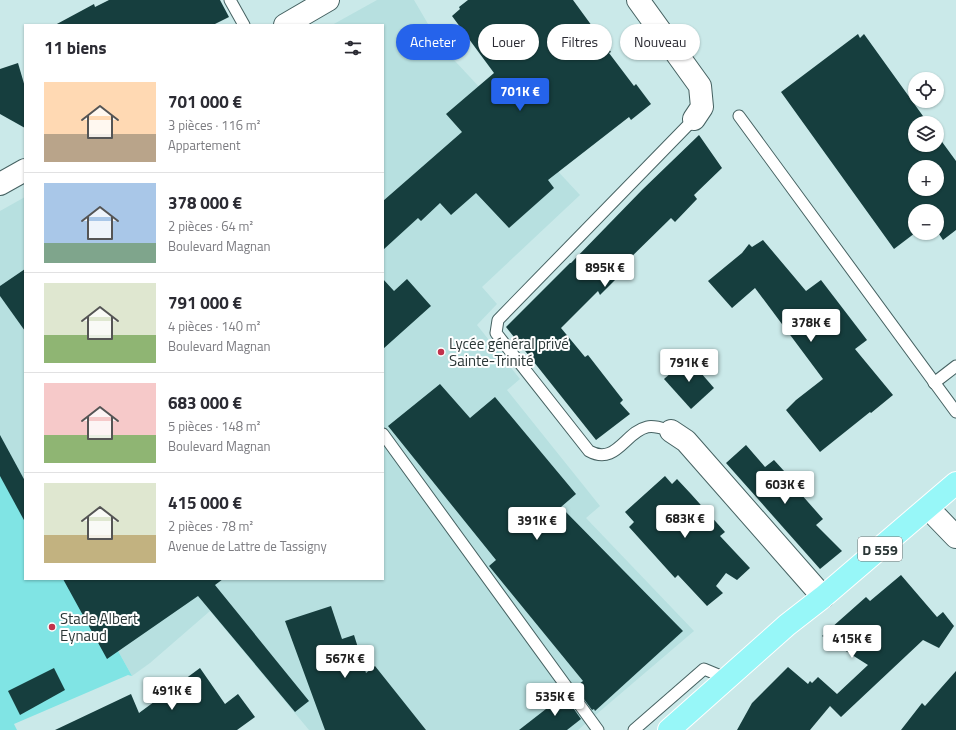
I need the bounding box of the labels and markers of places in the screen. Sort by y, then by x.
pin: 701K € [487,78,553,112]
pin: 895K € [572,254,638,288]
pin: 378K € [778,309,844,343]
place label: Lycée général privé Sainte-Trinité [449,332,569,372]
marker: Lycée général privé Sainte-Trinité [436,347,446,357]
pin: 791K € [656,349,722,383]
pin: 603K € [752,471,818,505]
pin: 683K € [652,505,718,539]
pin: 391K € [504,507,570,541]
place label: Stade Albert Eynaud [60,607,139,647]
marker: Stade Albert Eynaud [47,622,57,632]
pin: 415K € [819,625,885,659]
pin: 567K € [312,645,378,679]
pin: 491K € [139,677,205,711]
pin: 535K € [522,683,588,717]

